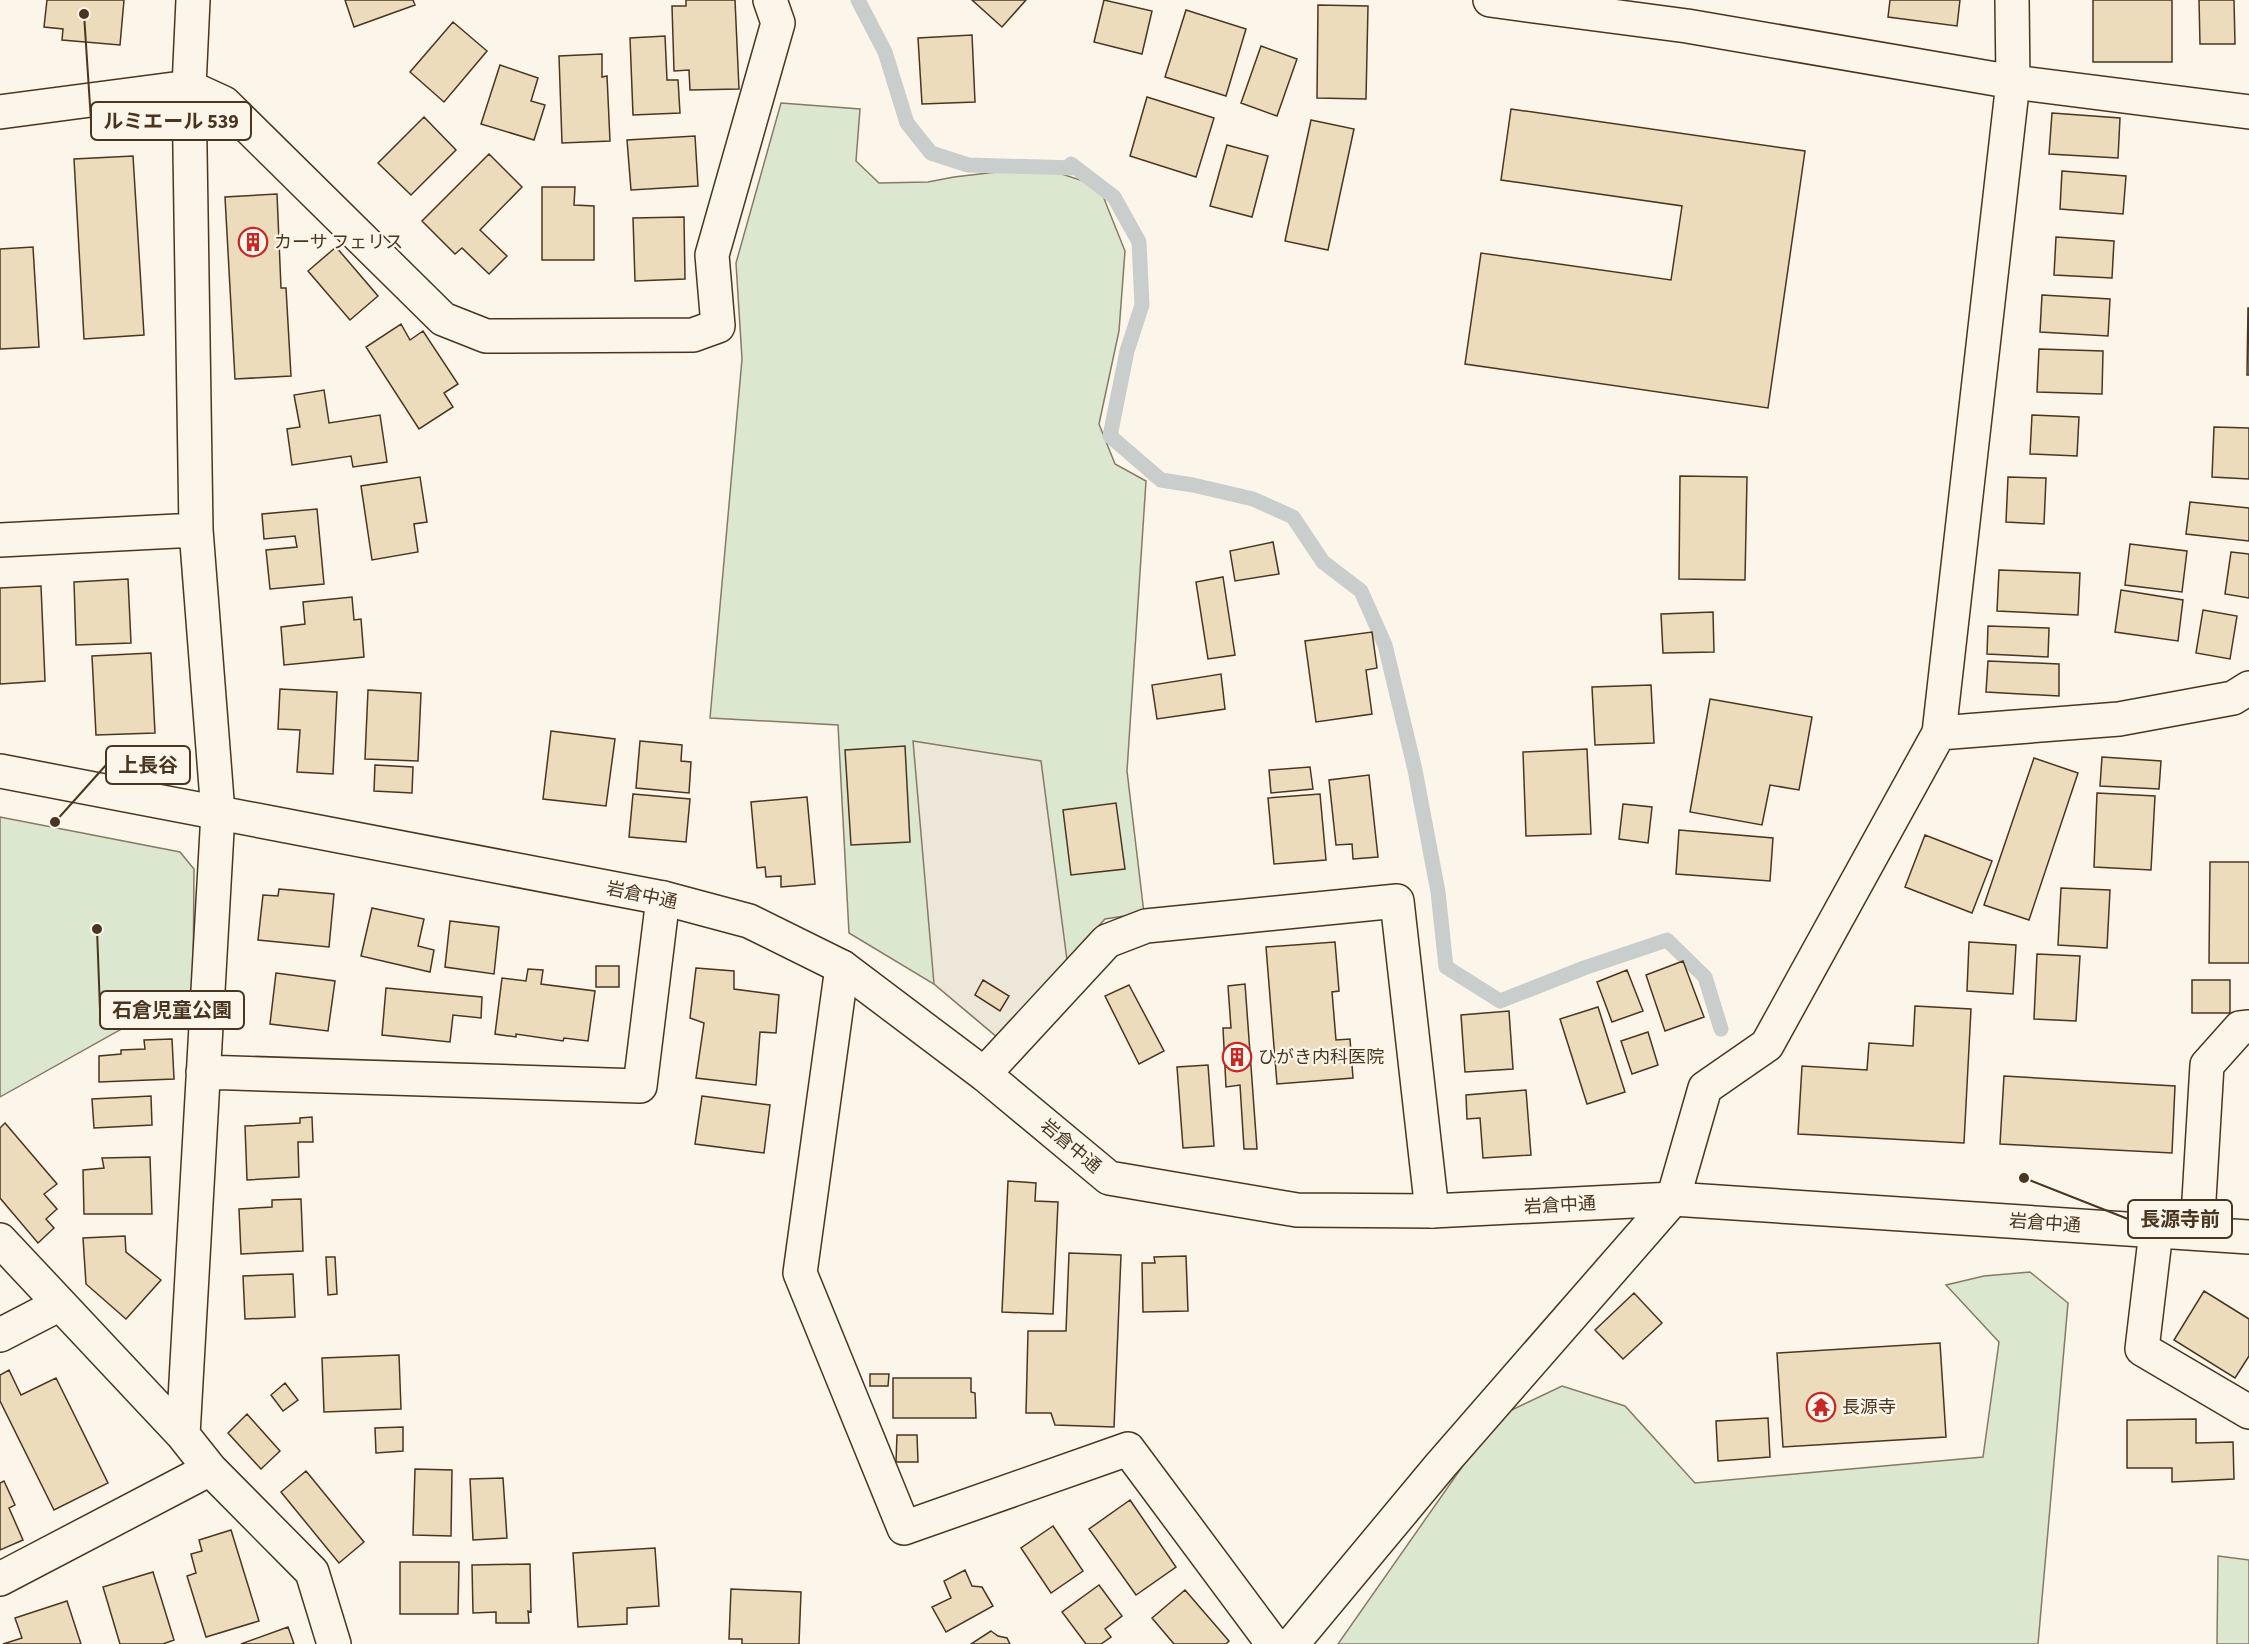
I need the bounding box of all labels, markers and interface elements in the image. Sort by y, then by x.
callout: ルミエール 539 [91,102,251,140]
text: ルミエール 539 [103,108,239,136]
building icon: カーサ フェリス [237,226,269,258]
place label: カーサ フェリス [274,230,403,255]
callout: 上長谷 [106,746,190,784]
text: 上長谷 [118,752,178,780]
street label: 岩倉中通 [604,876,680,915]
callout: 石倉児童公園 [100,991,244,1029]
text: 石倉児童公園 [112,997,232,1025]
building icon: ひがき内科医院 [1221,1041,1253,1073]
place label: ひがき内科医院 [1258,1045,1384,1070]
street label: 岩倉中通 [1035,1114,1106,1179]
street label: 岩倉中通 [1523,1191,1597,1220]
callout: 長源寺前 [2128,1200,2232,1238]
text: 長源寺前 [2140,1206,2220,1234]
street label: 岩倉中通 [2008,1209,2082,1238]
temple icon: 長源寺 [1805,1391,1837,1423]
place label: 長源寺 [1842,1395,1896,1420]

